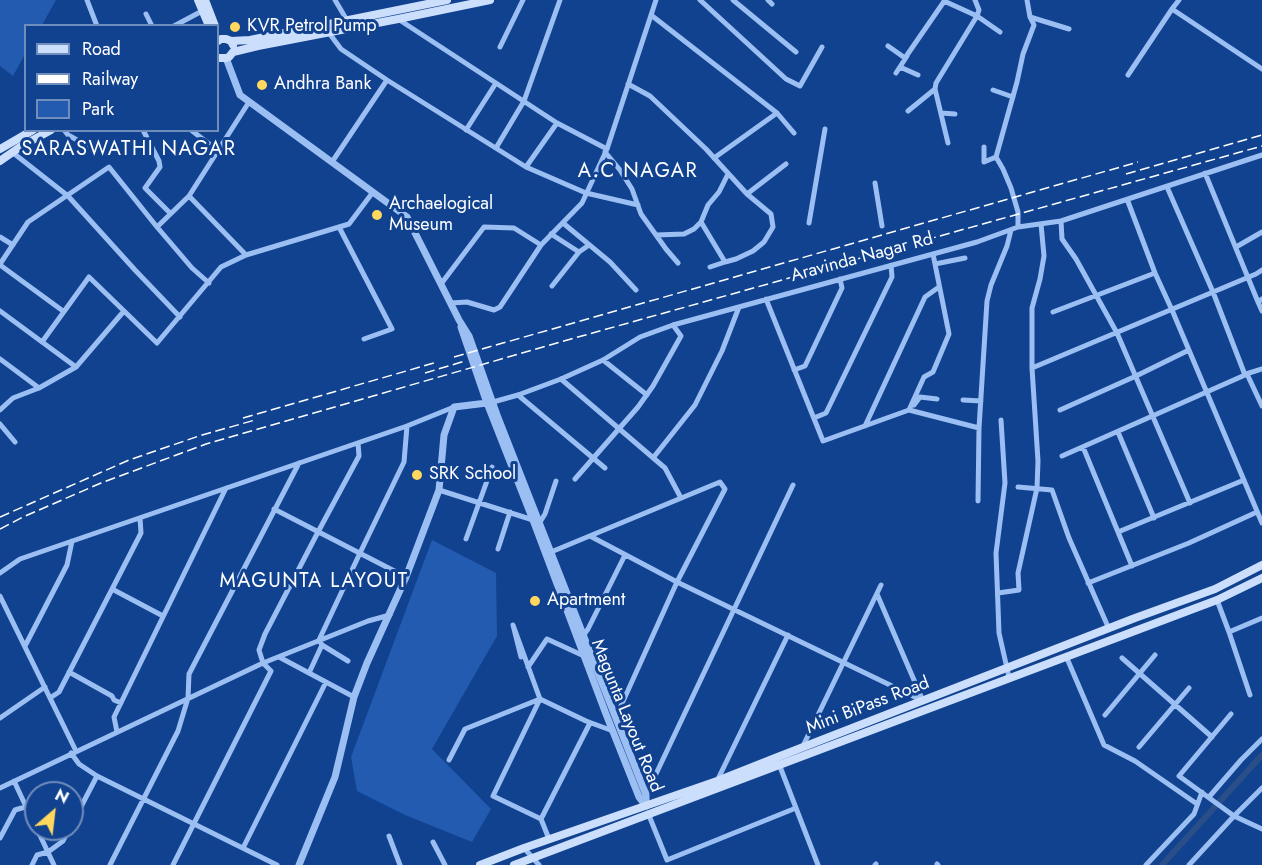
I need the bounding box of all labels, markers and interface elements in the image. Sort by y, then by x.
place label: KVR Petrol Pump [247,16,377,38]
marker: KVR Petrol Pump [228,20,242,34]
legend [24,24,219,132]
text: Road [82,36,121,62]
text: Railway [82,66,138,92]
place label: Andhra Bank [274,74,371,96]
marker: Andhra Bank [255,78,269,92]
text: Park [82,96,114,122]
district label: SARASWATHI NAGAR [21,138,237,162]
district label: A.C NAGAR [578,160,698,184]
place label: Archaelogical Museum [389,194,493,236]
marker: Archaelogical Museum [370,208,384,222]
street label: Aravinda Nagar Rd [788,229,936,287]
place label: SRK School [429,464,516,486]
marker: SRK School [410,468,424,482]
district label: MAGUNTA LAYOUT [219,570,409,594]
place label: Apartment [547,590,625,612]
marker: Apartment [528,594,542,608]
street label: Magunta Layout Road [585,636,667,796]
street label: Mini BiPass Road [803,673,933,739]
north arrow [24,781,84,841]
text: N [51,783,73,810]

